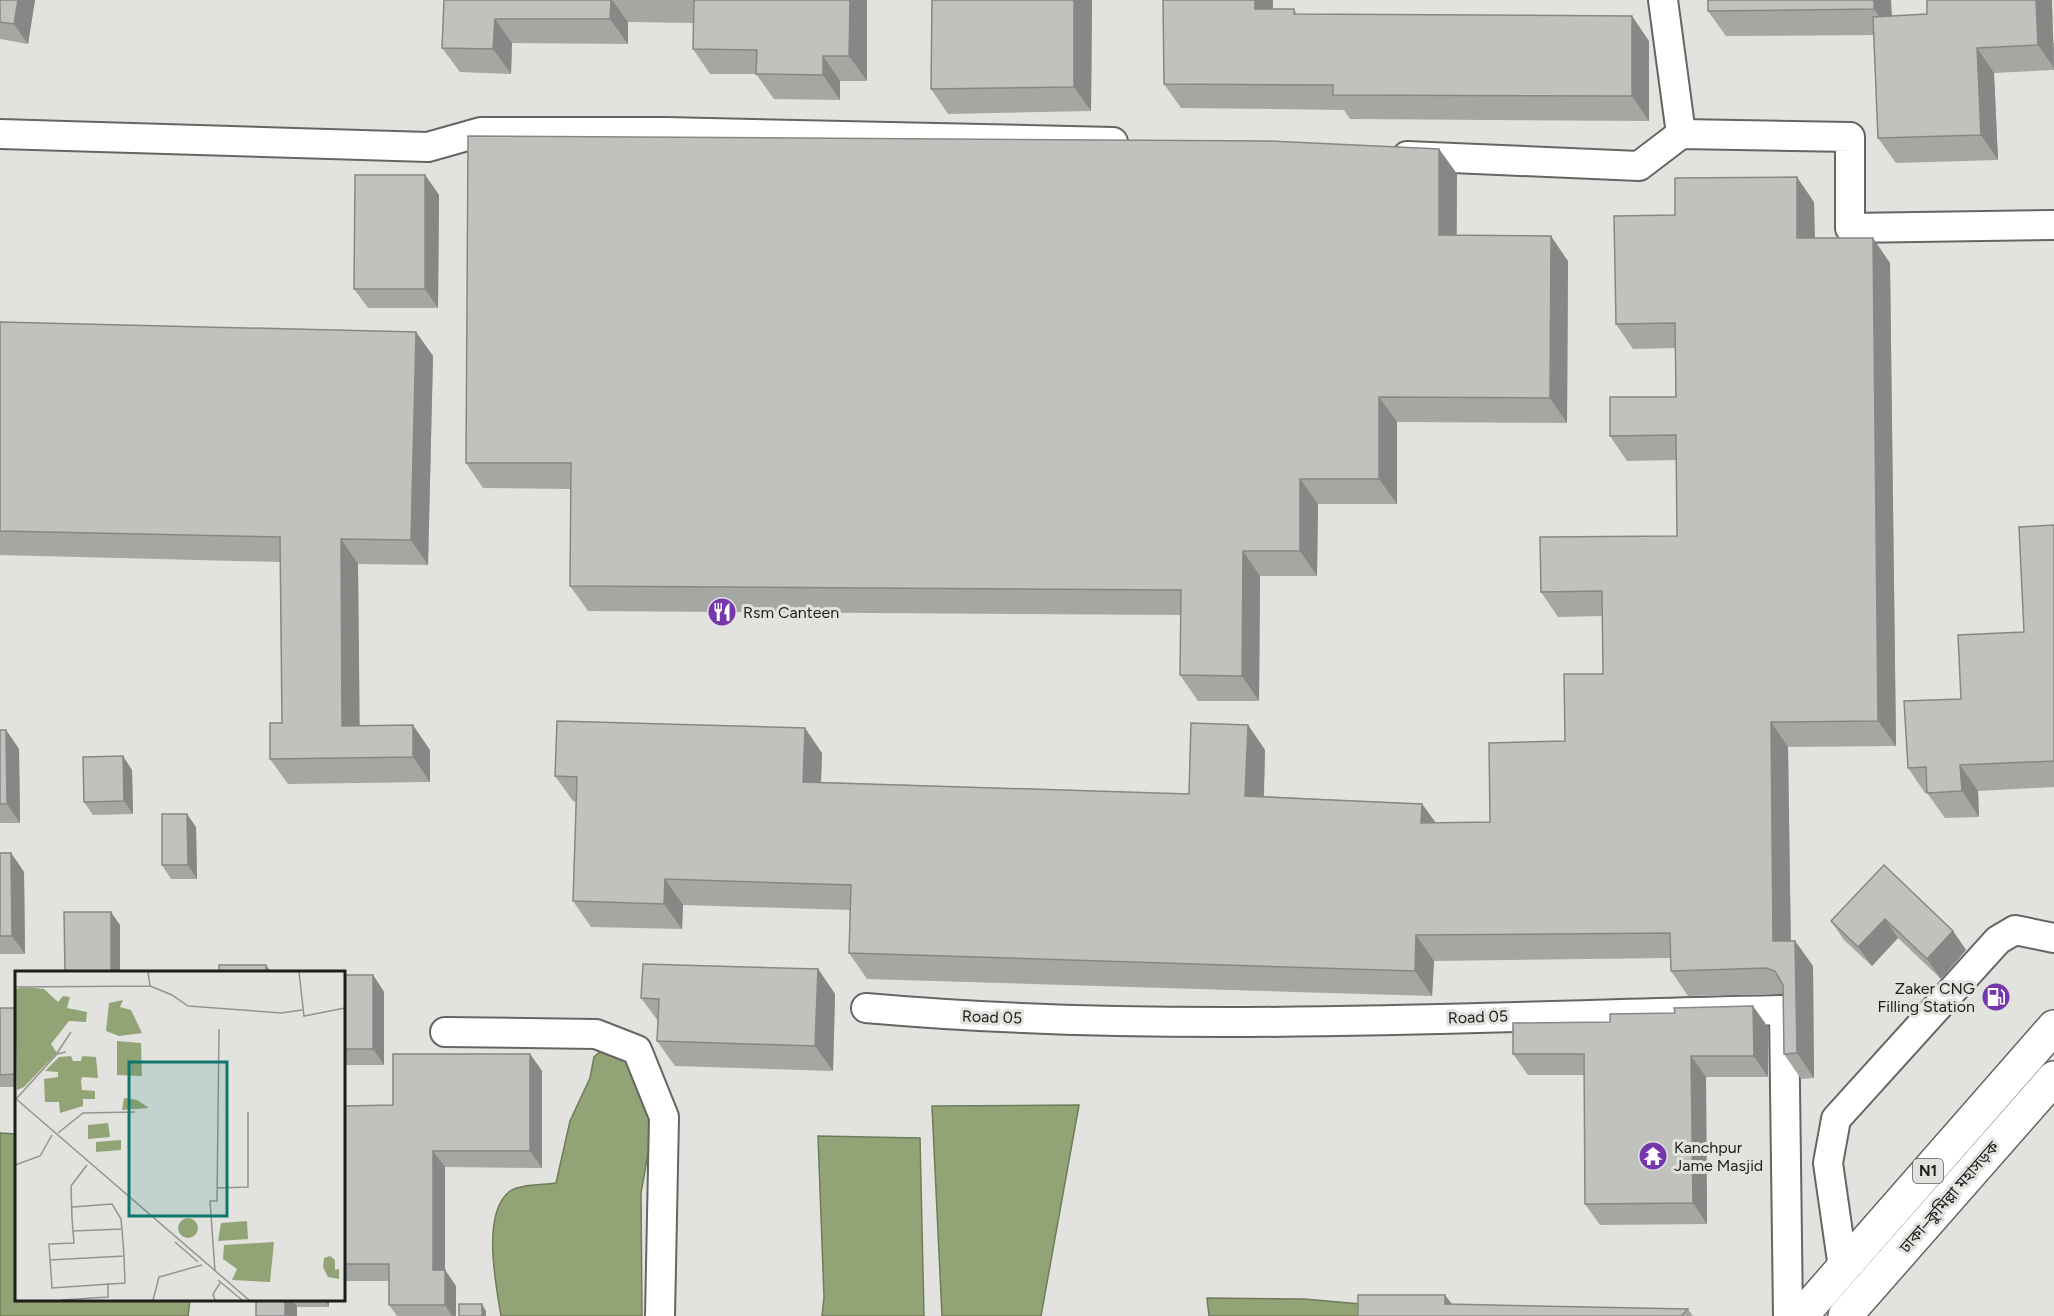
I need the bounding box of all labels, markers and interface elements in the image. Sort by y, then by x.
restaurant icon: Rsm Canteen [706,596,738,628]
place label: Rsm Canteen [743,603,839,622]
inset map [15,971,345,1301]
place label: Zaker CNG Filling Station [1878,979,1975,1016]
fuel station icon: Zaker CNG Filling Station [1980,981,2012,1013]
street label: Road 05 [962,1006,1022,1028]
street label: Road 05 [1448,1006,1508,1028]
street label: ঢাকা–কুমিল্লা মহাসড়ক [1895,1136,2003,1257]
place label: Kanchpur Jame Masjid [1674,1138,1763,1175]
temple icon: Kanchpur Jame Masjid [1637,1140,1669,1172]
road number: N1 [1913,1159,1943,1183]

